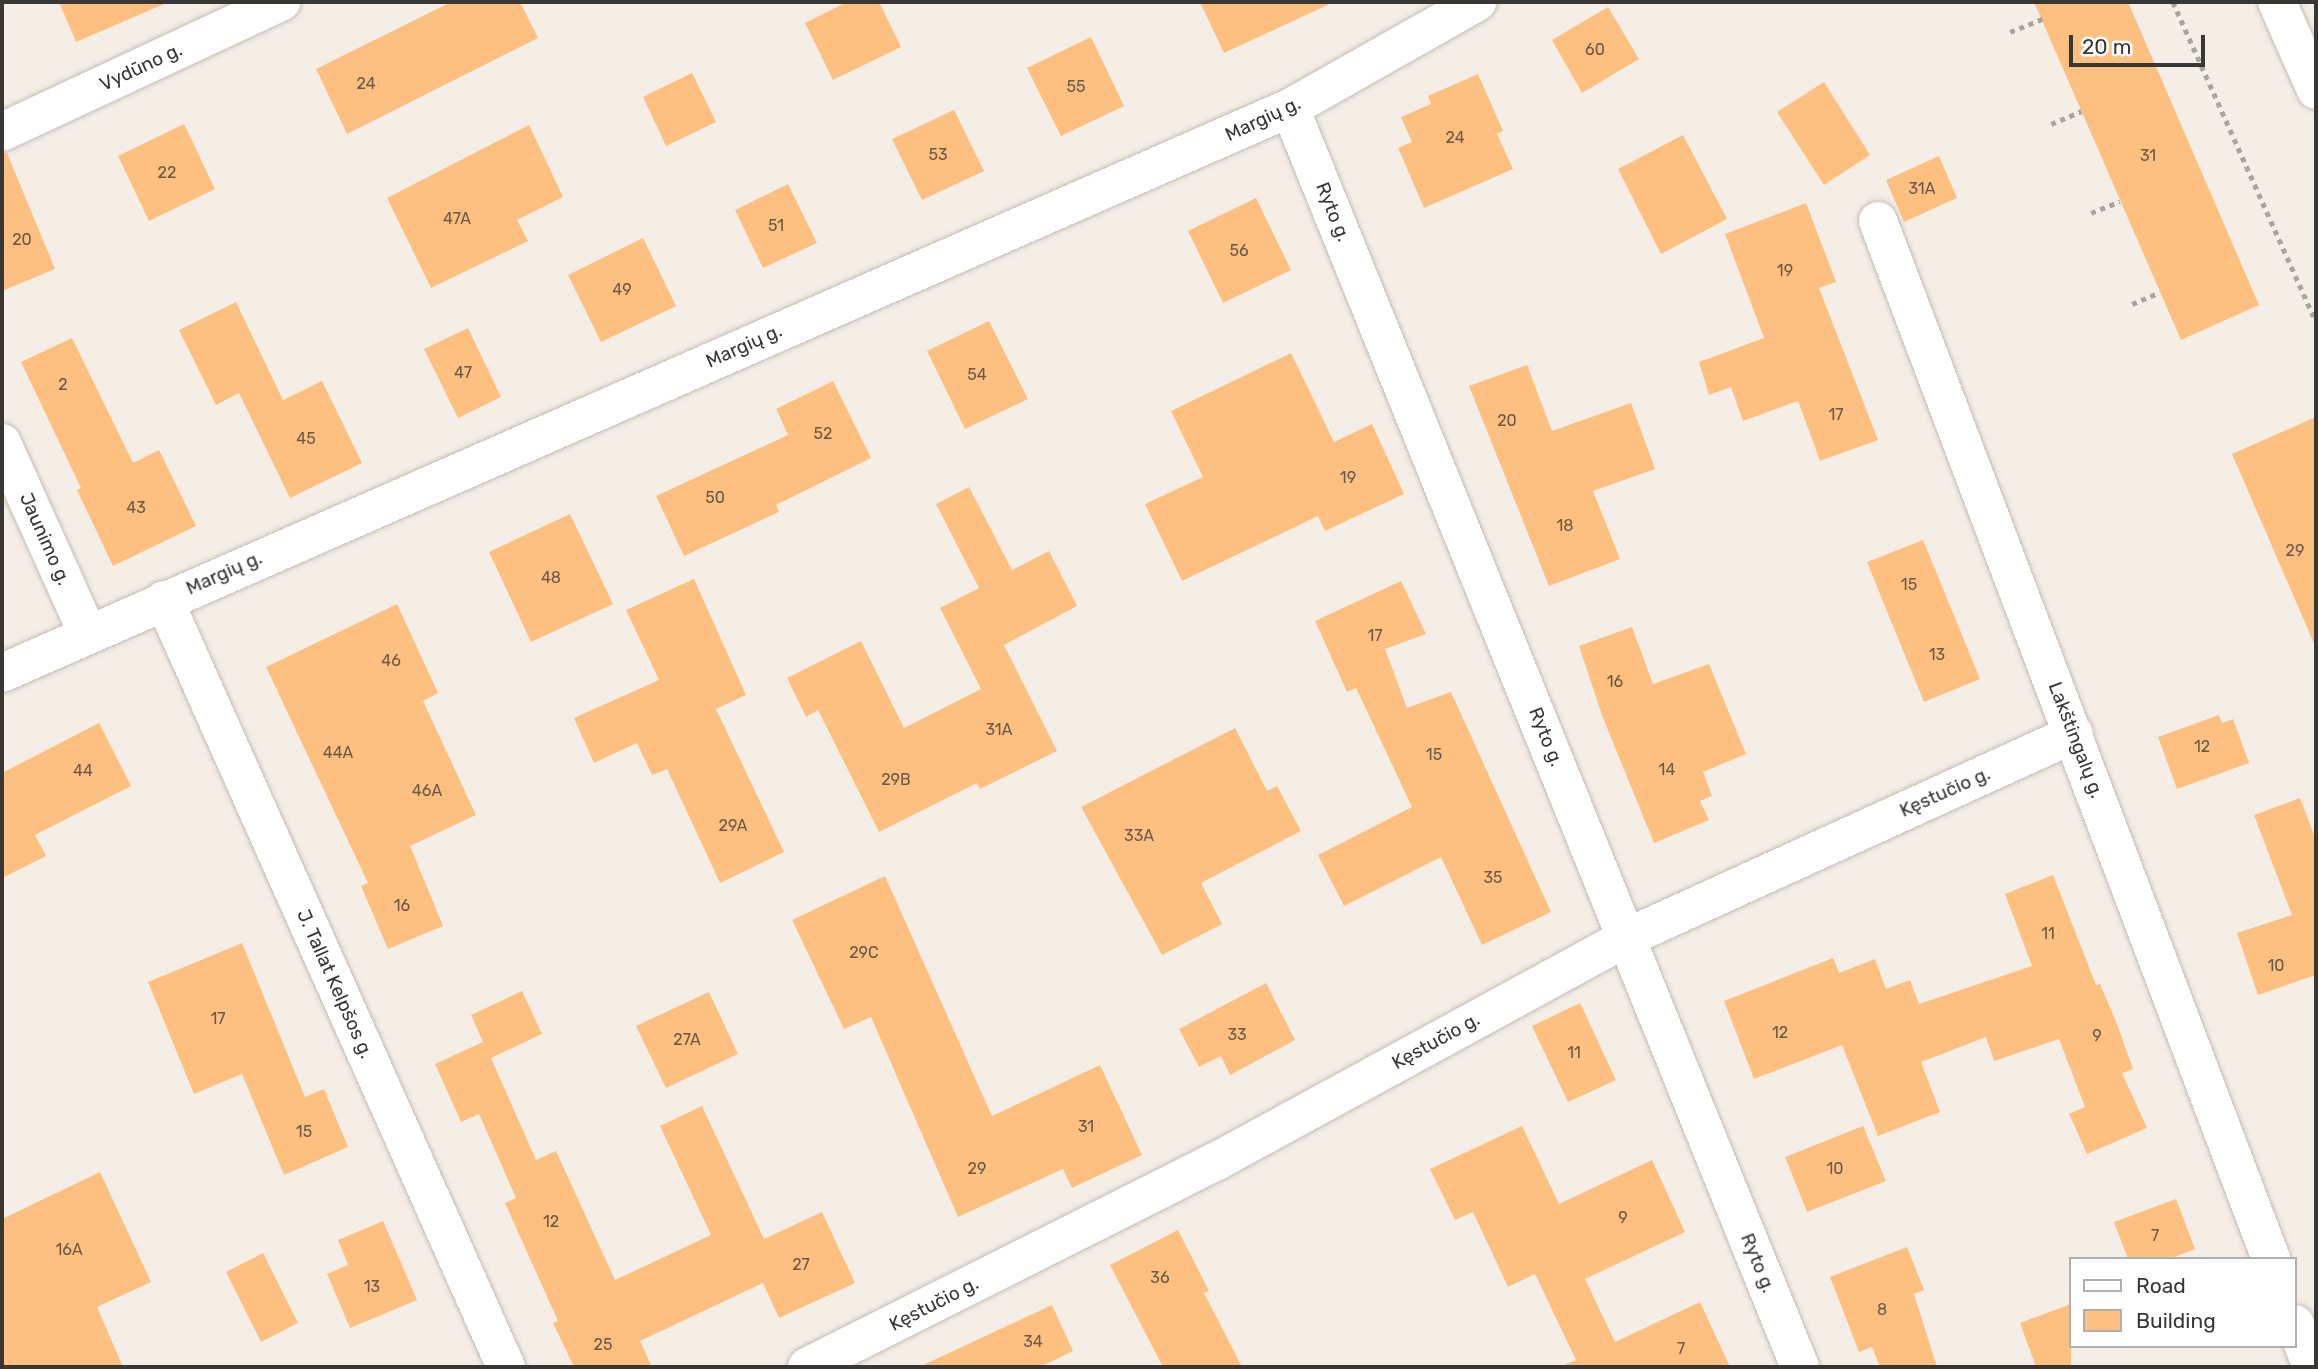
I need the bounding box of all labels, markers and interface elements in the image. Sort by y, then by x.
scale bar [2073,21,2210,65]
text: 20 m [2082,34,2131,59]
street label: Vydūno g. [96,38,186,96]
house number: 60 [1585,40,1605,60]
house number: 24 [356,74,376,94]
house number: 55 [1066,77,1086,97]
street label: Margių g. [1222,92,1304,146]
house number: 24 [1445,128,1465,148]
house number: 53 [928,145,948,165]
house number: 31 [2140,146,2156,166]
house number: 22 [158,163,176,183]
street label: Ryto g. [1311,179,1355,245]
house number: 31A [1909,179,1935,199]
house number: 47A [443,209,471,229]
house number: 51 [768,216,784,236]
house number: 20 [12,230,32,250]
house number: 56 [1229,241,1249,261]
house number: 19 [1777,261,1793,281]
house number: 49 [612,280,632,300]
street label: Margių g. [702,319,786,373]
house number: 47 [454,363,472,383]
house number: 54 [967,365,987,385]
house number: 2 [58,375,68,395]
house number: 17 [1828,405,1844,425]
house number: 20 [1497,411,1517,431]
house number: 52 [814,424,832,444]
house number: 45 [296,429,316,449]
house number: 19 [1340,468,1356,488]
house number: 50 [705,488,725,508]
street label: Jaunimo g. [15,489,75,589]
house number: 43 [126,498,146,518]
house number: 18 [1556,516,1574,536]
house number: 29 [2286,541,2304,561]
street label: Margių g. [182,546,266,600]
house number: 48 [541,568,561,588]
house number: 15 [1901,575,1917,595]
house number: 17 [1367,626,1383,646]
house number: 13 [1929,645,1945,665]
house number: 46 [381,651,401,671]
house number: 16 [1607,672,1623,692]
street label: Lakštingalų g. [2043,679,2109,801]
street label: Ryto g. [1524,704,1568,770]
house number: 31A [986,720,1012,740]
house number: 12 [2194,737,2210,757]
house number: 44A [323,743,353,763]
house number: 15 [1426,745,1442,765]
house number: 14 [1659,760,1675,780]
house number: 44 [73,761,93,781]
street label: Kęstučio g. [1896,762,1994,822]
house number: 29B [881,770,911,790]
house number: 46A [412,781,442,801]
house number: 29A [718,816,748,836]
house number: 33A [1124,826,1154,846]
house number: 35 [1483,868,1503,888]
house number: 16 [394,896,410,916]
street label: J. Tallat Kelpšos g. [292,906,378,1062]
house number: 11 [2041,924,2055,944]
house number: 29C [849,943,879,963]
house number: 10 [2267,956,2285,976]
street label: Kęstučio g. [1388,1008,1484,1074]
house number: 17 [210,1009,226,1029]
house number: 12 [1772,1023,1788,1043]
house number: 33 [1227,1025,1247,1045]
house number: 9 [2092,1026,2102,1046]
house number: 27A [673,1030,701,1050]
house number: 11 [1567,1043,1581,1063]
house number: 31 [1078,1117,1094,1137]
house number: 15 [296,1122,312,1142]
house number: 29 [968,1159,986,1179]
house number: 10 [1826,1159,1844,1179]
house number: 9 [1618,1208,1628,1228]
house number: 12 [543,1212,559,1232]
house number: 7 [2151,1226,2159,1246]
street label: Ryto g. [1736,1230,1780,1296]
house number: 16A [55,1240,83,1260]
house number: 27 [792,1255,810,1275]
legend [2070,1257,2297,1348]
house number: 36 [1150,1268,1170,1288]
street label: Kęstučio g. [886,1272,982,1336]
text: Road [2136,1273,2186,1298]
house number: 13 [364,1277,380,1297]
house number: 8 [1877,1300,1887,1320]
text: Building [2136,1308,2216,1333]
house number: 34 [1023,1332,1043,1352]
house number: 25 [594,1335,612,1355]
house number: 7 [1677,1339,1685,1359]

